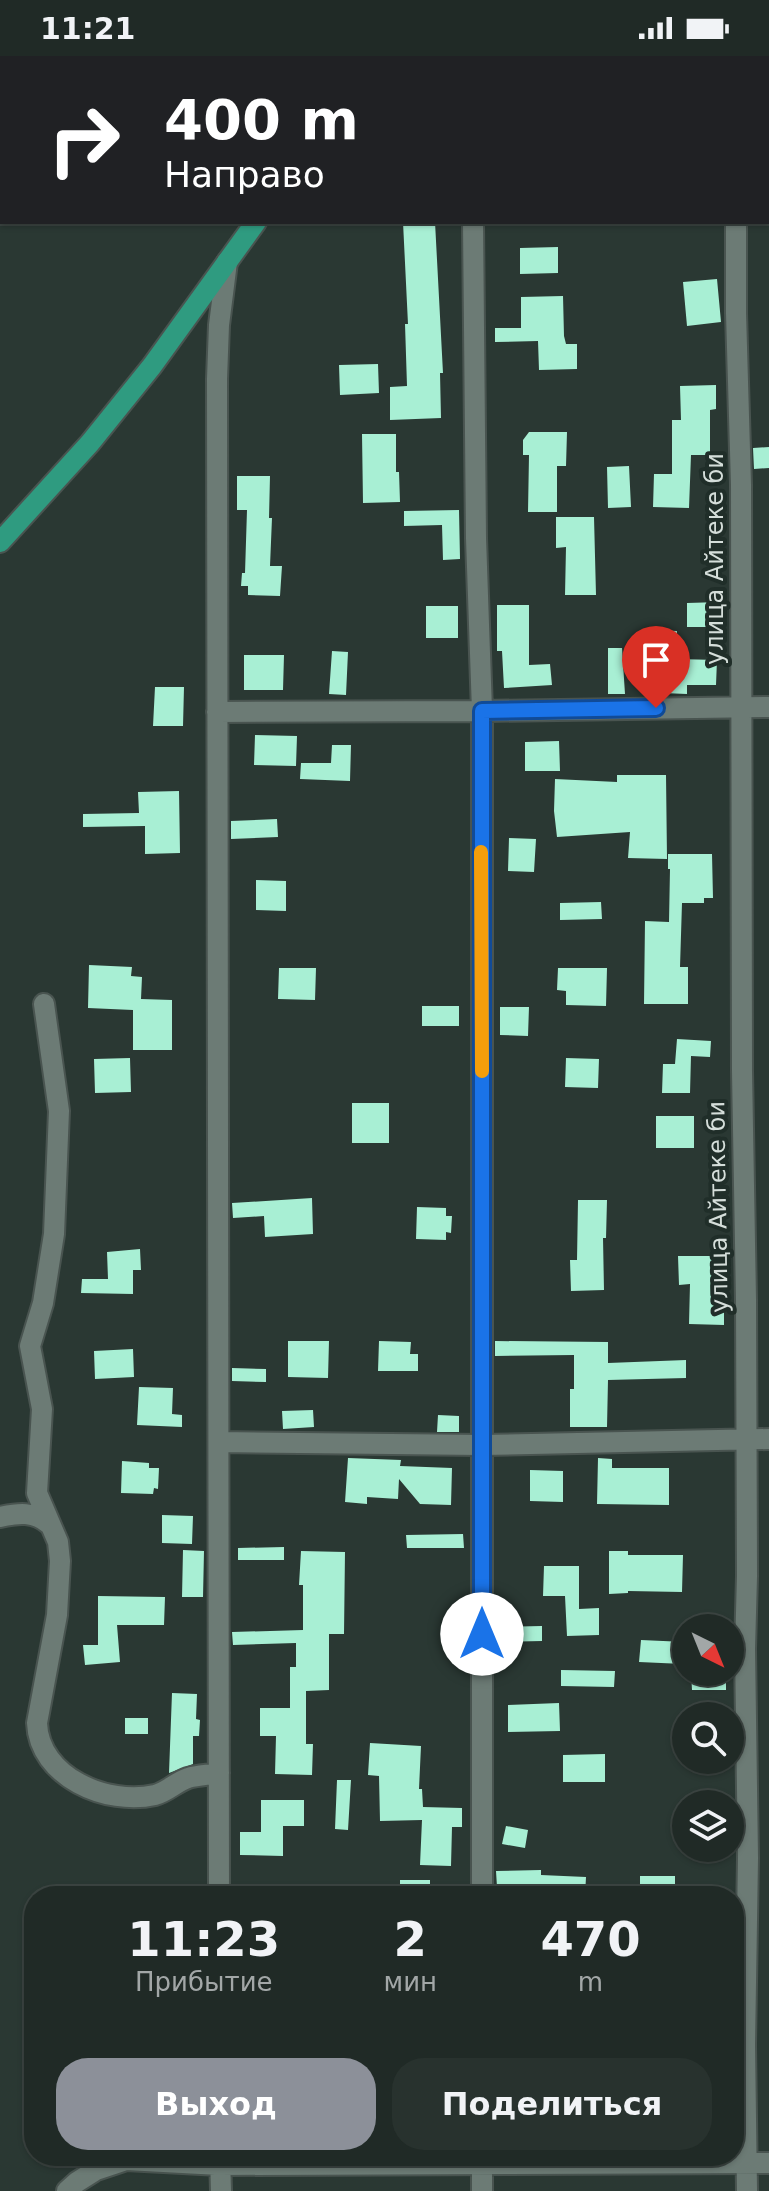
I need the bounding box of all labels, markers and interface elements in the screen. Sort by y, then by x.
text: 11:21 [40,11,136,46]
text: 400 m [164,87,359,152]
icon: right [32,88,136,192]
text: Направо [164,154,325,195]
street label: улица Айтеке би [701,453,729,665]
pin [622,626,690,708]
icon: arrive [634,638,678,682]
street label: улица Айтеке би [702,1101,734,1313]
position arrow [440,1592,524,1676]
north arrow [672,1614,744,1686]
map controls [672,1614,744,1862]
button: search [672,1702,744,1774]
button: layers [672,1790,744,1862]
text: 11:23 [127,1911,280,1967]
text: 2 [394,1911,427,1967]
text: 470 [540,1911,641,1967]
text: Прибытие [135,1967,273,1997]
text: мин [384,1967,437,1997]
text: m [578,1967,603,1997]
button: Выход [56,2058,376,2150]
button: Поделиться [392,2058,712,2150]

